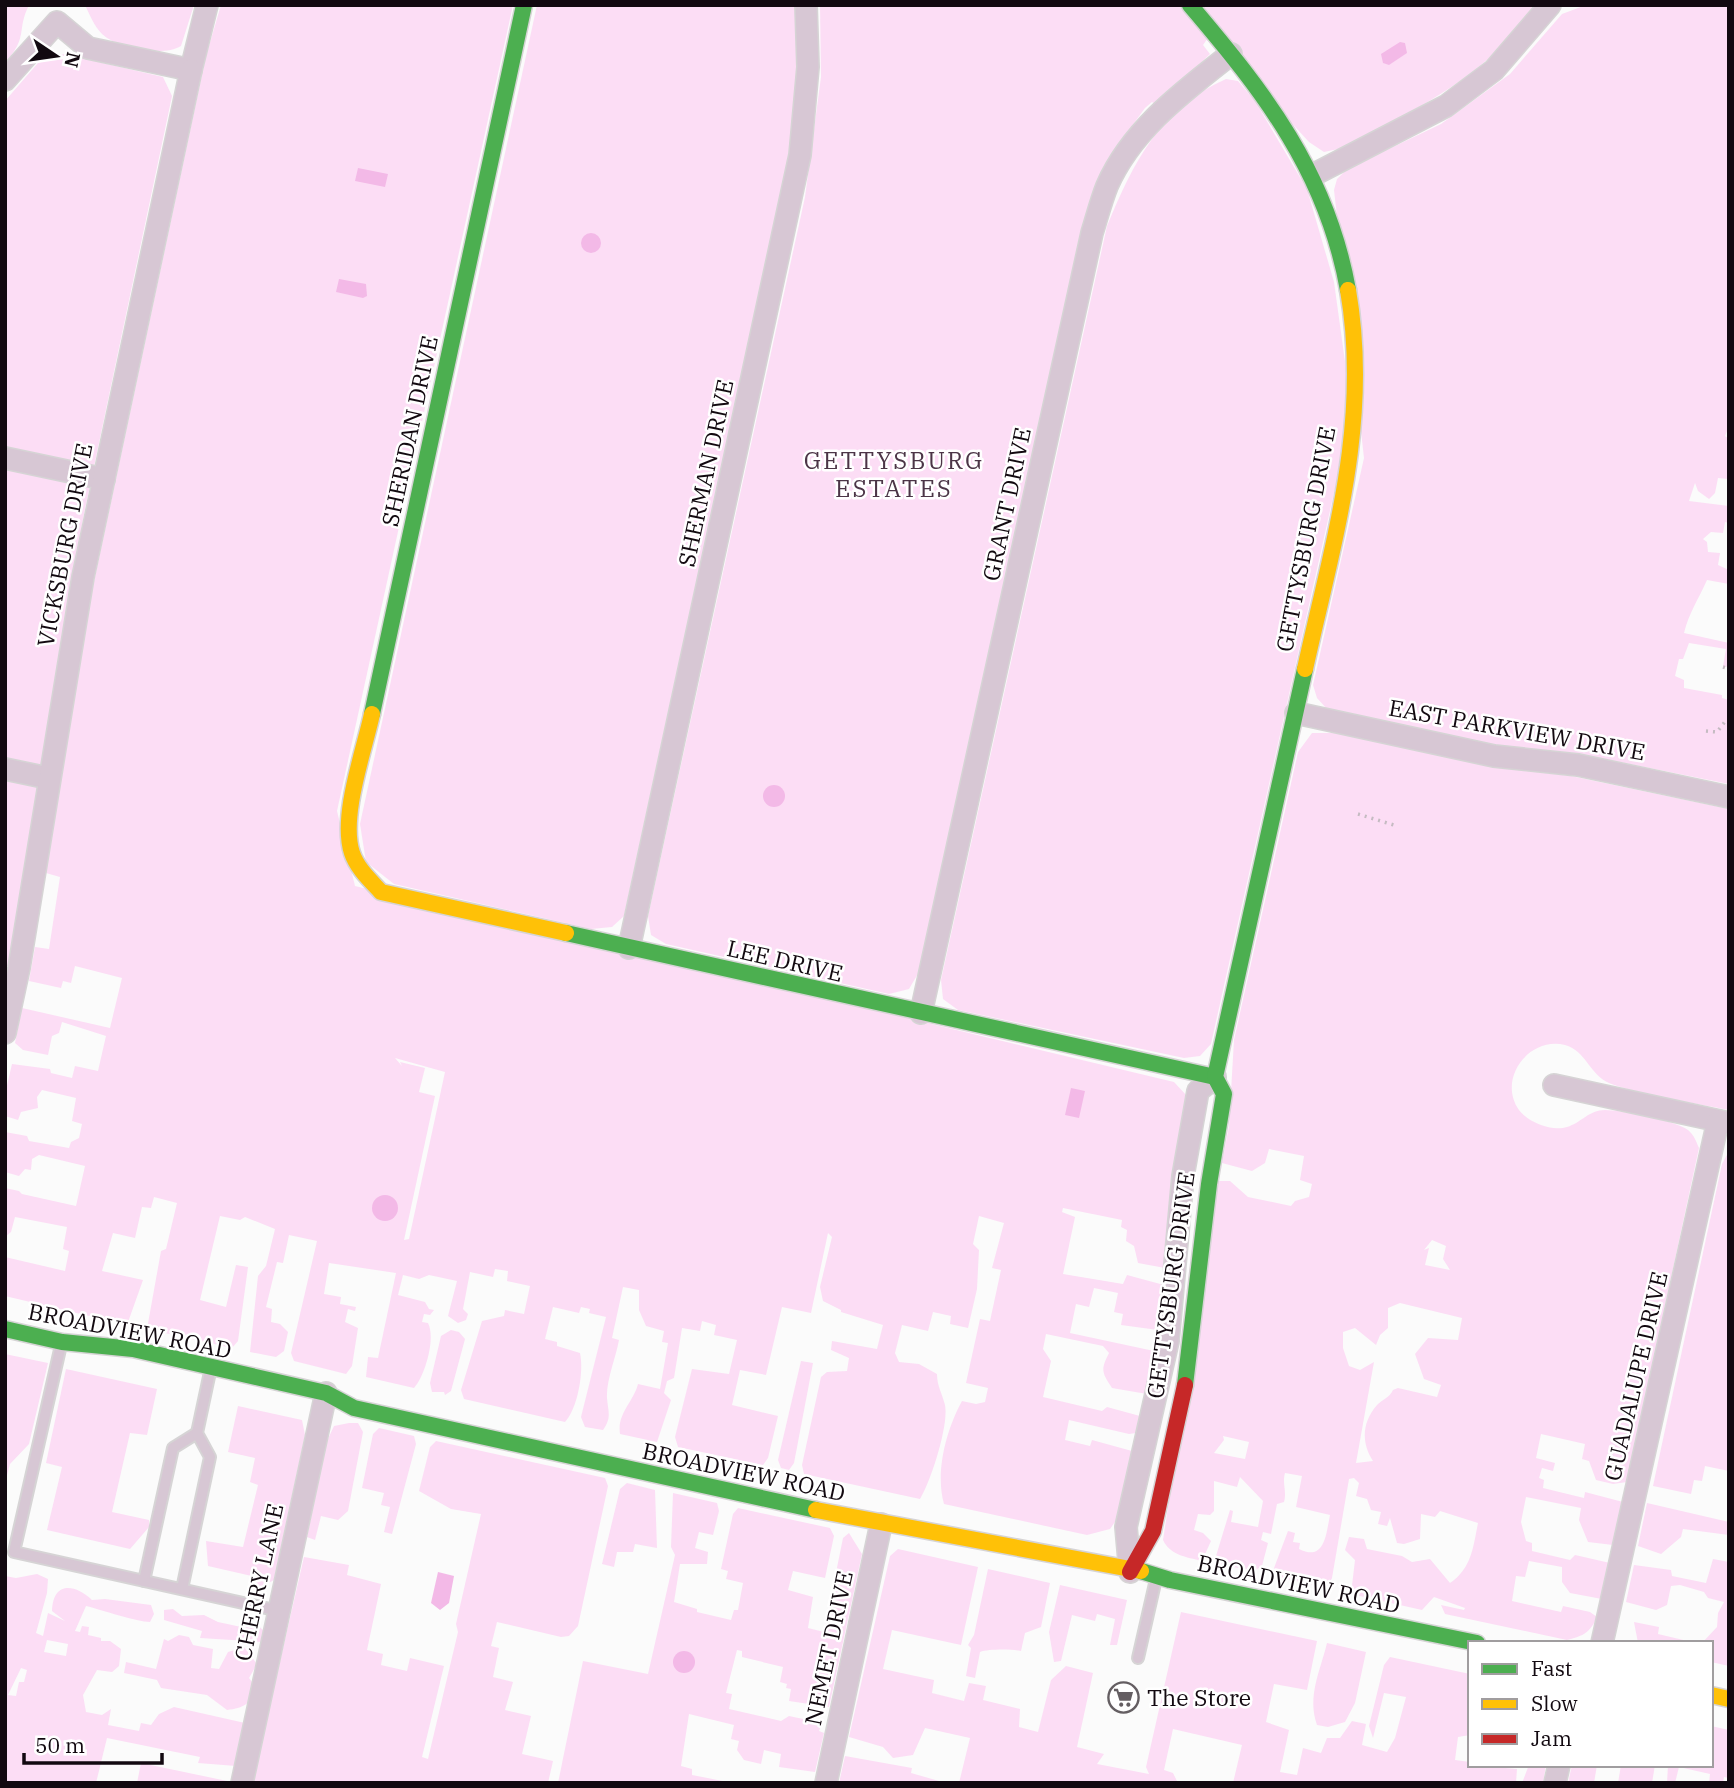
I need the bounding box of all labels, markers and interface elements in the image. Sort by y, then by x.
north arrow [21,21,91,91]
text: N [59,50,86,70]
street label: SHERIDAN DRIVE [374,333,444,529]
street label: SHERMAN DRIVE [671,377,739,569]
street label: GETTYSBURG DRIVE [1268,424,1342,654]
street label: GRANT DRIVE [975,425,1037,583]
street label: VICKSBURG DRIVE [30,441,98,649]
district label: GETTYSBURG ESTATES [804,444,984,504]
street label: EAST PARKVIEW DRIVE [1386,692,1648,766]
street label: LEE DRIVE [724,932,846,988]
street label: GETTYSBURG DRIVE [1139,1170,1201,1400]
street label: GUADALUPE DRIVE [1596,1268,1674,1484]
street label: BROADVIEW ROAD [26,1296,234,1364]
street label: BROADVIEW ROAD [640,1435,848,1507]
street label: CHERRY LANE [227,1501,289,1663]
street label: BROADVIEW ROAD [1195,1547,1403,1619]
street label: NEMET DRIVE [797,1568,859,1728]
legend [1468,1641,1713,1767]
text: Fast [1531,1654,1572,1682]
supermarket icon: The Store [1107,1680,1141,1714]
place label: The Store [1147,1682,1251,1712]
text: Slow [1531,1689,1578,1717]
scale bar [24,1722,163,1766]
text: Jam [1531,1724,1572,1752]
text: 50 m [35,1731,85,1759]

